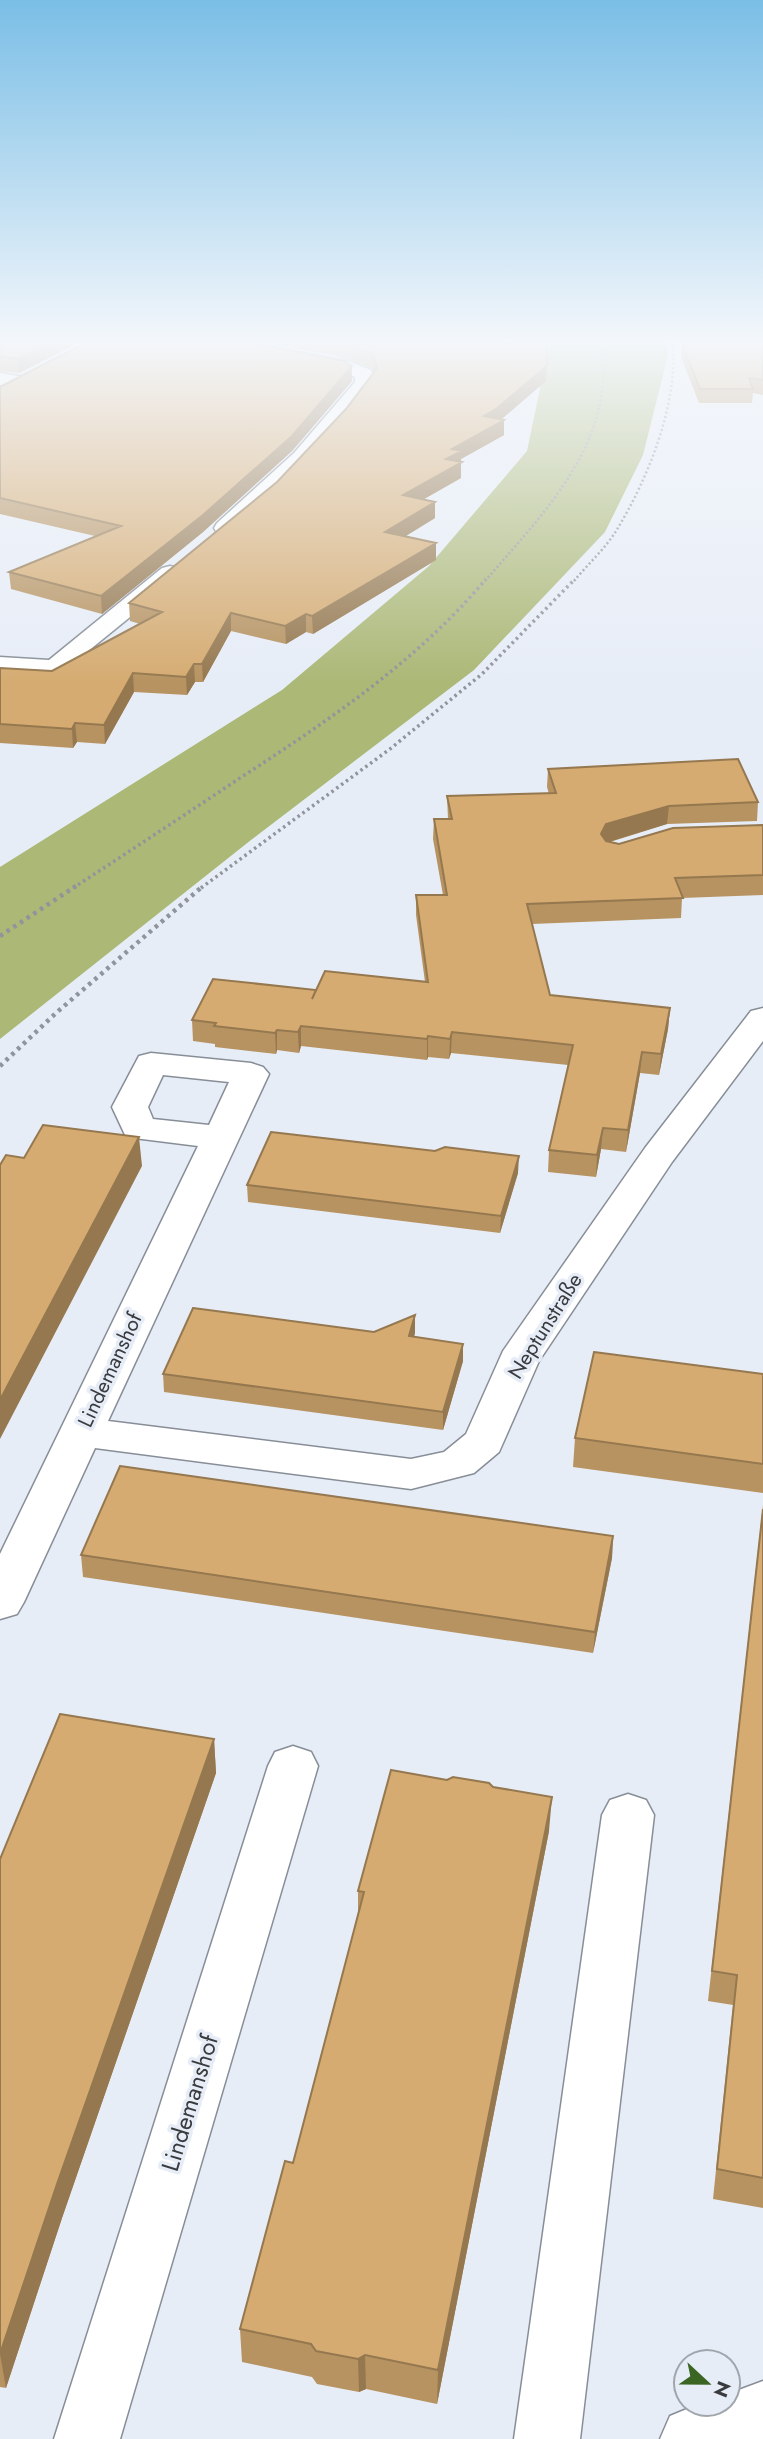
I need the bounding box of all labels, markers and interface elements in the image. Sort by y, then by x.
street label: Neptunstraße [501,1267,590,1385]
street label: Lindemanshof [70,1307,150,1432]
street label: Lindemanshof [152,2029,227,2175]
north arrow [672,2348,742,2418]
text: N [707,2377,738,2401]

